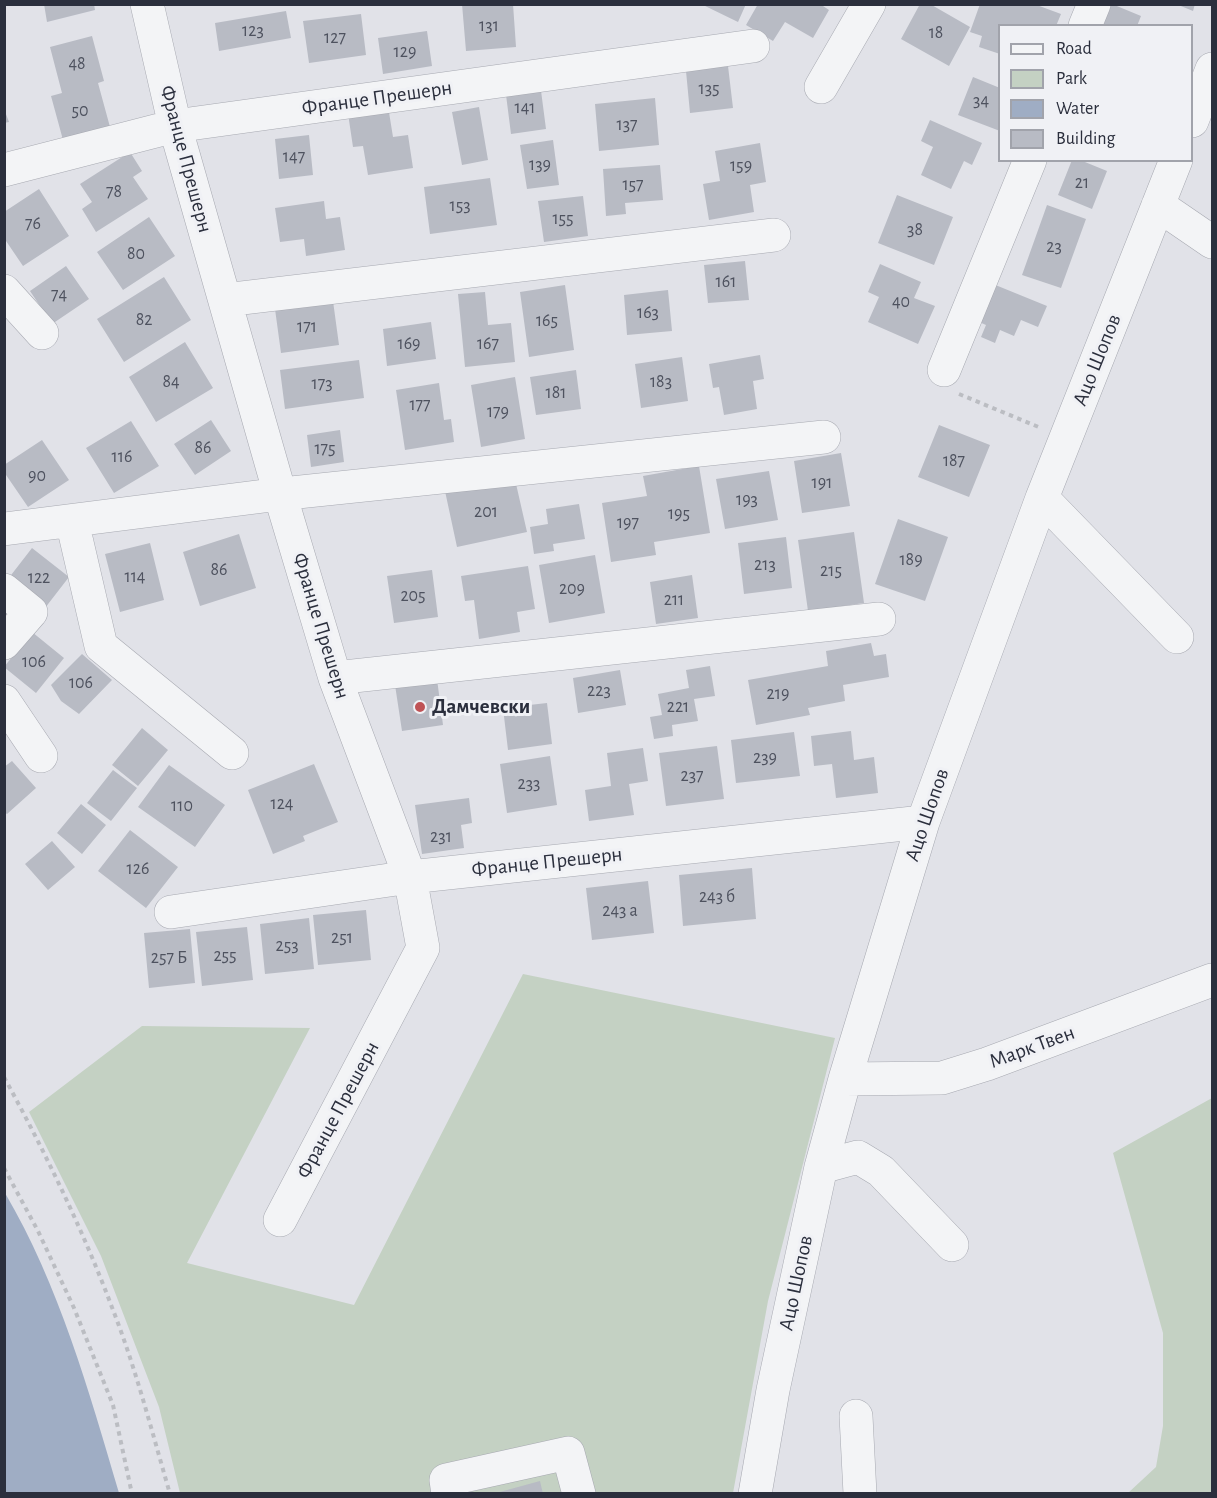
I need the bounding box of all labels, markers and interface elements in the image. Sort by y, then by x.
house number: 131 [479,15,499,37]
house number: 123 [242,20,264,42]
house number: 18 [929,22,943,44]
legend [998,24,1193,162]
house number: 127 [324,27,346,49]
text: Road [1056,40,1092,58]
house number: 129 [394,41,416,63]
house number: 48 [68,53,86,75]
text: Park [1056,70,1087,88]
street label: Франце Прешерн [300,75,454,121]
house number: 135 [698,78,720,100]
street label: Францe Прешерн [154,82,218,236]
house number: 34 [973,90,989,112]
house number: 141 [514,97,536,119]
house number: 50 [71,100,89,122]
text: Water [1056,100,1099,118]
house number: 137 [616,114,638,136]
text: Building [1056,130,1115,148]
house number: 147 [283,146,305,168]
house number: 139 [529,154,551,176]
house number: 159 [730,155,752,177]
house number: 21 [1075,172,1089,194]
house number: 157 [622,174,644,196]
house number: 78 [106,181,122,203]
house number: 153 [449,195,471,217]
house number: 155 [552,208,574,230]
house number: 76 [25,213,41,235]
house number: 38 [907,219,923,241]
house number: 23 [1046,236,1062,258]
house number: 80 [127,243,145,265]
house number: 161 [716,271,736,293]
house number: 74 [51,284,67,306]
house number: 40 [892,291,910,313]
house number: 163 [637,302,659,324]
house number: 82 [136,309,152,331]
house number: 165 [536,310,558,332]
street label: Ацо Шопов [1067,310,1127,410]
house number: 171 [297,316,317,338]
house number: 169 [397,333,421,355]
house number: 167 [477,333,499,355]
house number: 84 [162,371,180,393]
house number: 183 [650,371,672,393]
house number: 173 [311,373,333,395]
house number: 181 [546,382,566,404]
house number: 177 [409,394,431,416]
house number: 179 [487,401,509,423]
house number: 86 [195,437,211,459]
house number: 175 [314,438,336,460]
house number: 116 [112,446,132,468]
house number: 187 [943,450,965,472]
house number: 90 [28,465,46,487]
house number: 191 [812,472,832,494]
house number: 193 [736,489,758,511]
house number: 201 [474,501,498,523]
house number: 195 [668,503,690,525]
house number: 197 [617,512,639,534]
house number: 189 [899,549,923,571]
street label: Францe Прешерн [287,550,355,702]
house number: 213 [754,554,776,576]
house number: 86 [211,559,227,581]
house number: 215 [820,560,842,582]
house number: 114 [124,566,146,588]
house number: 122 [28,567,50,589]
house number: 209 [559,578,585,600]
house number: 205 [400,585,426,607]
house number: 211 [664,589,684,611]
house number: 106 [22,651,46,673]
house number: 106 [69,672,93,694]
house number: 223 [587,680,611,702]
house number: 219 [767,683,789,705]
place label: Дамчевски [432,694,530,720]
house number: 221 [667,696,689,718]
marker: Дамчевски [413,700,427,714]
house number: 239 [753,747,777,769]
house number: 237 [680,765,704,787]
street label: Ацо Шопов [899,765,955,865]
house number: 233 [517,773,541,795]
house number: 124 [270,793,294,815]
house number: 110 [171,795,193,817]
house number: 231 [430,826,452,848]
street label: Франце Прешерн [470,842,624,882]
house number: 126 [127,858,149,880]
house number: 243 б [699,886,735,908]
house number: 243 а [602,900,638,922]
house number: 251 [331,927,353,949]
house number: 253 [275,935,299,957]
house number: 255 [213,945,237,967]
house number: 257 Б [151,947,187,969]
street label: Марк Твен [986,1020,1078,1074]
street label: Францe Прешерн [291,1037,385,1183]
street label: Ацо Шопов [774,1233,818,1333]

